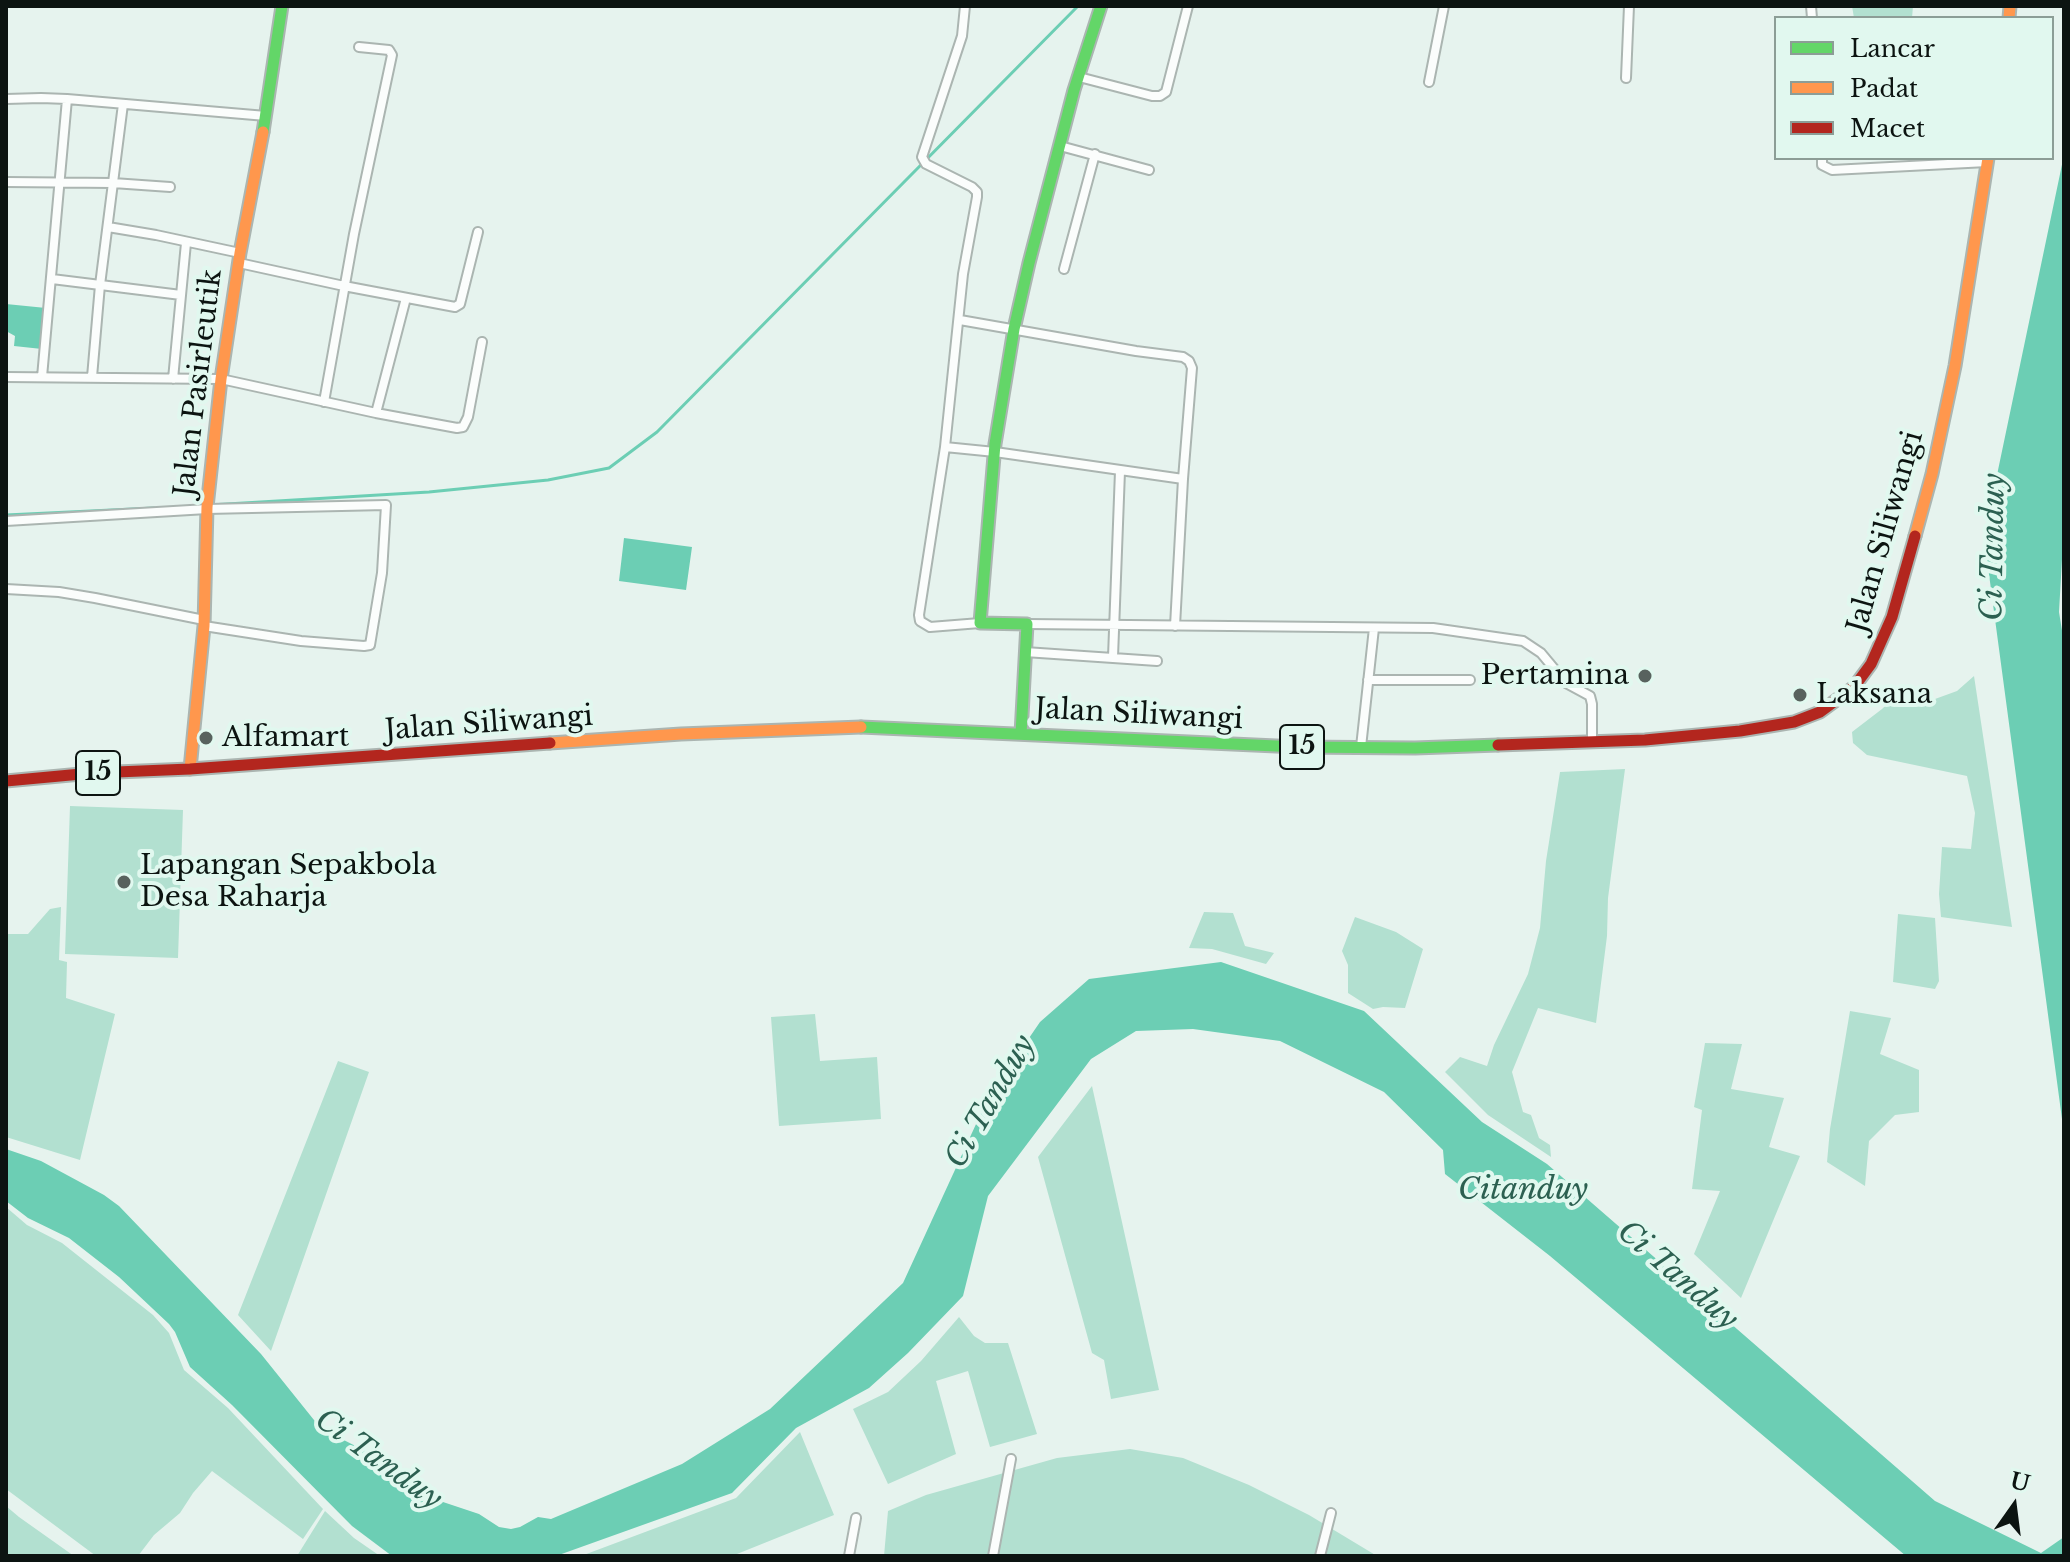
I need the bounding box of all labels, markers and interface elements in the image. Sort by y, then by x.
legend [1774,16,2054,160]
text: Lancar [1850,34,1935,63]
text: Padat [1850,74,1918,103]
text: Macet [1850,114,1925,143]
street label: Jalan Pasirleutik [168,267,230,499]
street label: Jalan Siliwangi [1841,427,1931,637]
water label: Ci Tanduy [1975,473,2013,621]
place label: Pertamina [1481,659,1629,693]
marker: Pertamina [1636,667,1654,685]
place label: Laksana [1816,678,1932,712]
marker: Laksana [1791,686,1809,704]
street label: Jalan Siliwangi [1034,693,1244,737]
street label: Jalan Siliwangi [384,700,594,748]
place label: Alfamart [222,721,349,755]
road number: 15 [1280,725,1324,769]
marker: Alfamart [197,729,215,747]
road number: 15 [76,751,120,795]
place label: Lapangan Sepakbola Desa Raharja [140,849,436,915]
marker: Lapangan Sepakbola Desa Raharja [115,873,133,891]
water label: Ci Tanduy [939,1029,1043,1175]
water label: Citanduy [1458,1173,1588,1209]
water label: Ci Tanduy [1610,1214,1744,1338]
water label: Ci Tanduy [308,1402,448,1518]
north arrow [1974,1466,2054,1546]
text: U [2007,1467,2033,1498]

